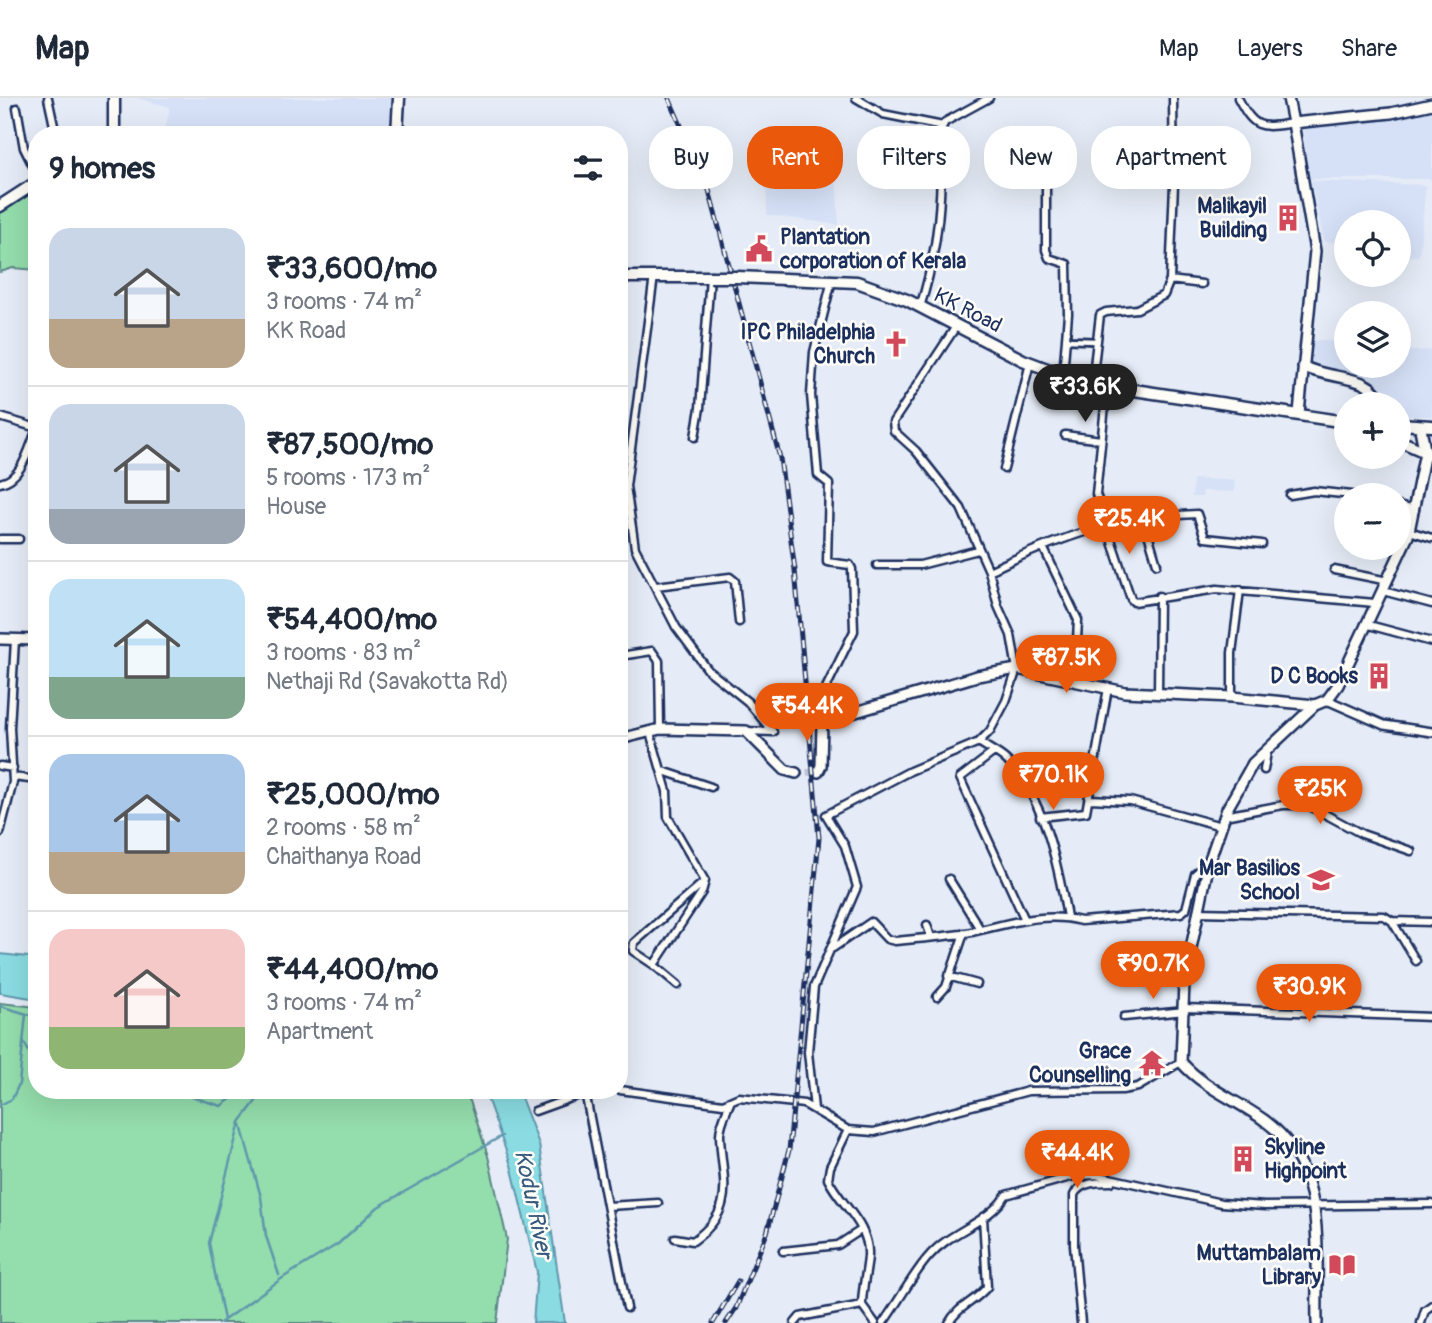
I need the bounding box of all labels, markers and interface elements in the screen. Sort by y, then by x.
text: Map [35,28,90,69]
text: Map [1159,34,1199,63]
text: Layers [1237,34,1303,63]
text: Share [1341,34,1397,63]
chip: Buy [649,126,733,189]
chip: Rent [747,126,843,189]
chip: Filters [857,126,970,189]
chip: New [984,126,1077,189]
chip: Apartment [1091,126,1251,189]
icon: filters [569,149,607,187]
text: 9 homes [49,150,155,187]
place label: Malikayil Building [1197,193,1267,244]
building icon: Malikayil Building [1273,203,1303,233]
map controls [1334,210,1411,560]
button: locate [1334,210,1411,287]
place label: Plantation corporation of Kerala [779,224,967,275]
public building icon: Plantation corporation of Kerala [744,234,774,264]
text: ₹33,600/mo [266,250,437,287]
icon: home [105,256,189,340]
street label: KK Road [929,282,1007,339]
text: 3 rooms · 74 m² [266,287,422,316]
button: layers [1334,301,1411,378]
text: KK Road [266,316,346,345]
place label: IPC Philadelphia Church [740,319,875,370]
church icon: IPC Philadelphia Church [881,329,911,359]
pin: ₹33.6K [1028,364,1142,424]
text: ₹33.6K [1049,372,1121,401]
button: + [1334,392,1411,469]
text: ₹87,500/mo [266,426,433,463]
icon: home [105,432,189,516]
text: 5 rooms · 173 m² [266,463,430,492]
button: − [1334,483,1411,560]
text: House [266,492,326,521]
pin: ₹25.4K [1072,496,1186,556]
text: ₹25.4K [1093,504,1165,533]
text: ₹54,400/mo [266,601,437,638]
icon: home [105,607,189,691]
pin: ₹87.5K [1009,636,1123,695]
text: 3 rooms · 83 m² [266,638,421,667]
text: ₹87.5K [1032,643,1100,672]
building icon: D C Books [1364,661,1394,691]
place label: D C Books [1270,663,1359,690]
text: Nethaji Rd (Savakotta Rd) [266,667,509,696]
pin: ₹54.4K [750,684,864,743]
text: ₹54.4K [771,691,843,720]
pin: ₹70.1K [996,752,1110,812]
text: ₹70.1K [1018,760,1088,789]
pin: ₹25K [1279,766,1361,826]
text: ₹25K [1294,774,1347,803]
text: ₹25,000/mo [266,776,440,813]
icon: home [105,782,189,866]
text: 2 rooms · 58 m² [266,813,421,842]
text: Chaithanya Road [266,842,422,871]
place label: Mar Basilios School [1199,855,1301,906]
school or university icon: Mar Basilios School [1306,865,1336,895]
pin: ₹90.7K [1096,942,1210,1001]
text: ₹90.7K [1117,949,1189,978]
text: ₹44,400/mo [266,951,438,988]
icon: home [105,957,189,1041]
pin: ₹30.9K [1252,964,1366,1024]
text: ₹30.9K [1272,972,1346,1001]
text: 3 rooms · 74 m² [266,988,422,1017]
text: Apartment [266,1017,373,1046]
place label: Grace Counselling [1029,1038,1132,1089]
temple icon: Grace Counselling [1137,1048,1167,1078]
pin: ₹44.4K [1020,1130,1134,1190]
place label: Skyline Highpoint [1264,1134,1347,1185]
text: ₹44.4K [1041,1138,1113,1167]
building icon: Skyline Highpoint [1228,1144,1258,1174]
water label: Kodur River [508,1147,560,1264]
place label: Muttambalam Library [1196,1240,1321,1291]
library icon: Muttambalam Library [1327,1250,1357,1280]

